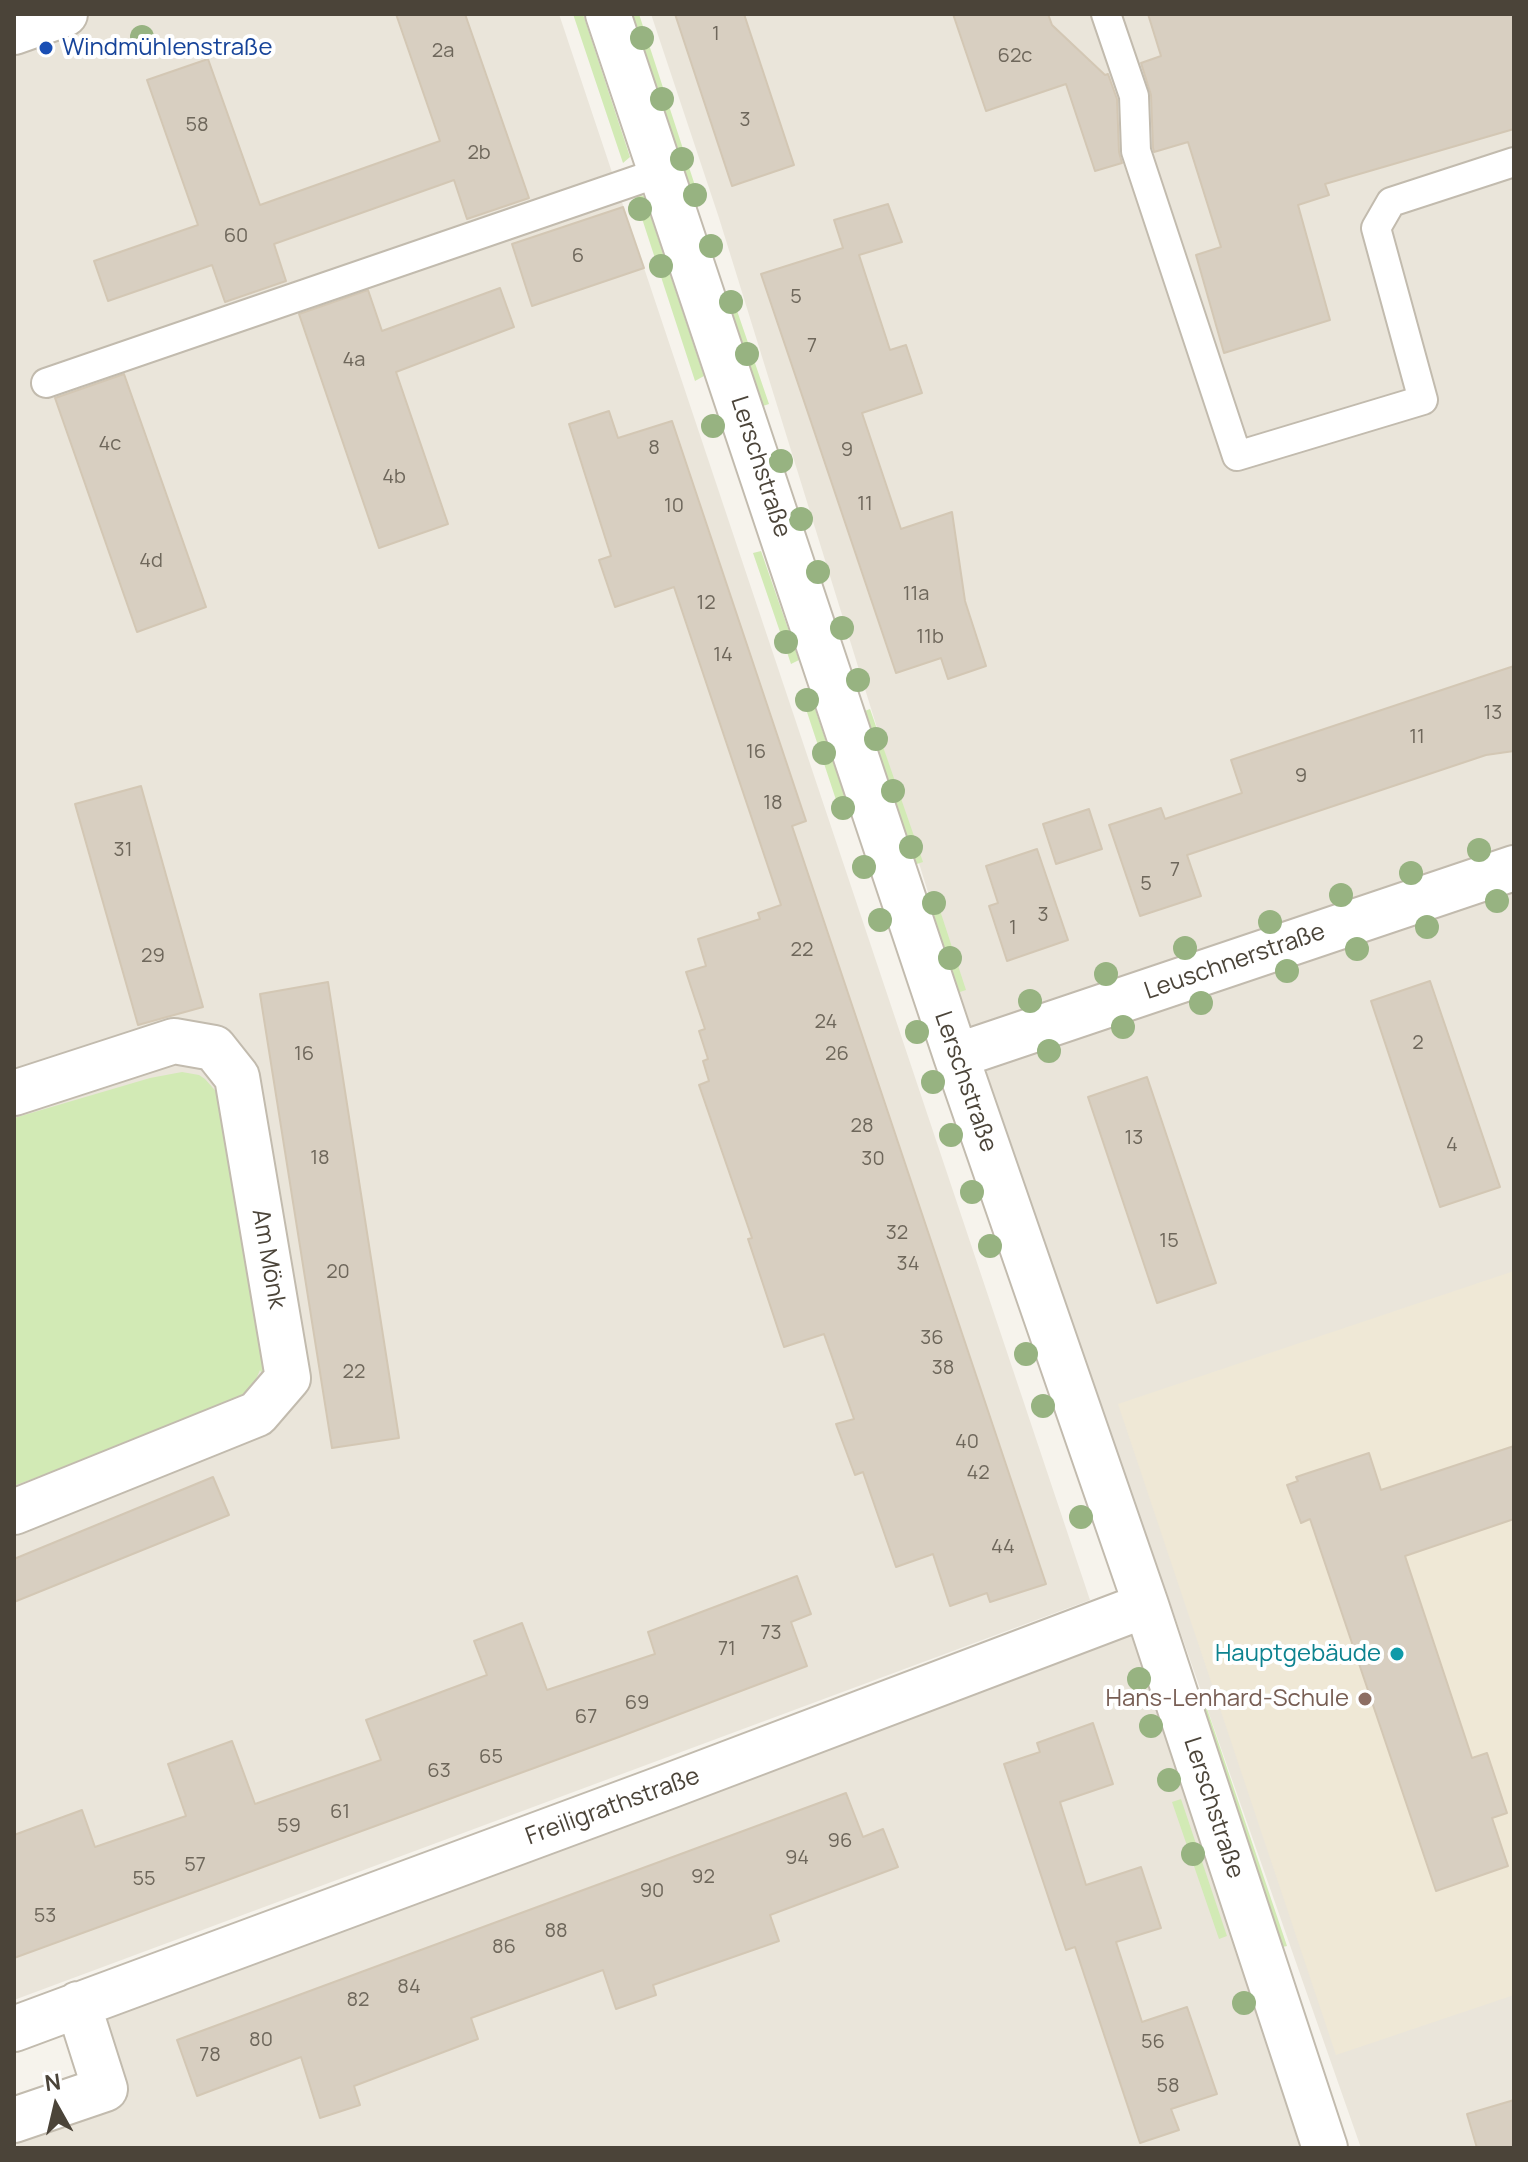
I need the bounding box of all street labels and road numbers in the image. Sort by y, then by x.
street label: Lerschstraße [724,393,796,541]
street label: Leuschnerstraße [1141,918,1329,1006]
street label: Lerschstraße [928,1008,1002,1156]
street label: Am Mönk [245,1207,291,1311]
street label: Lerschstraße [1177,1734,1249,1882]
street label: Freiligrathstraße [522,1762,704,1852]

